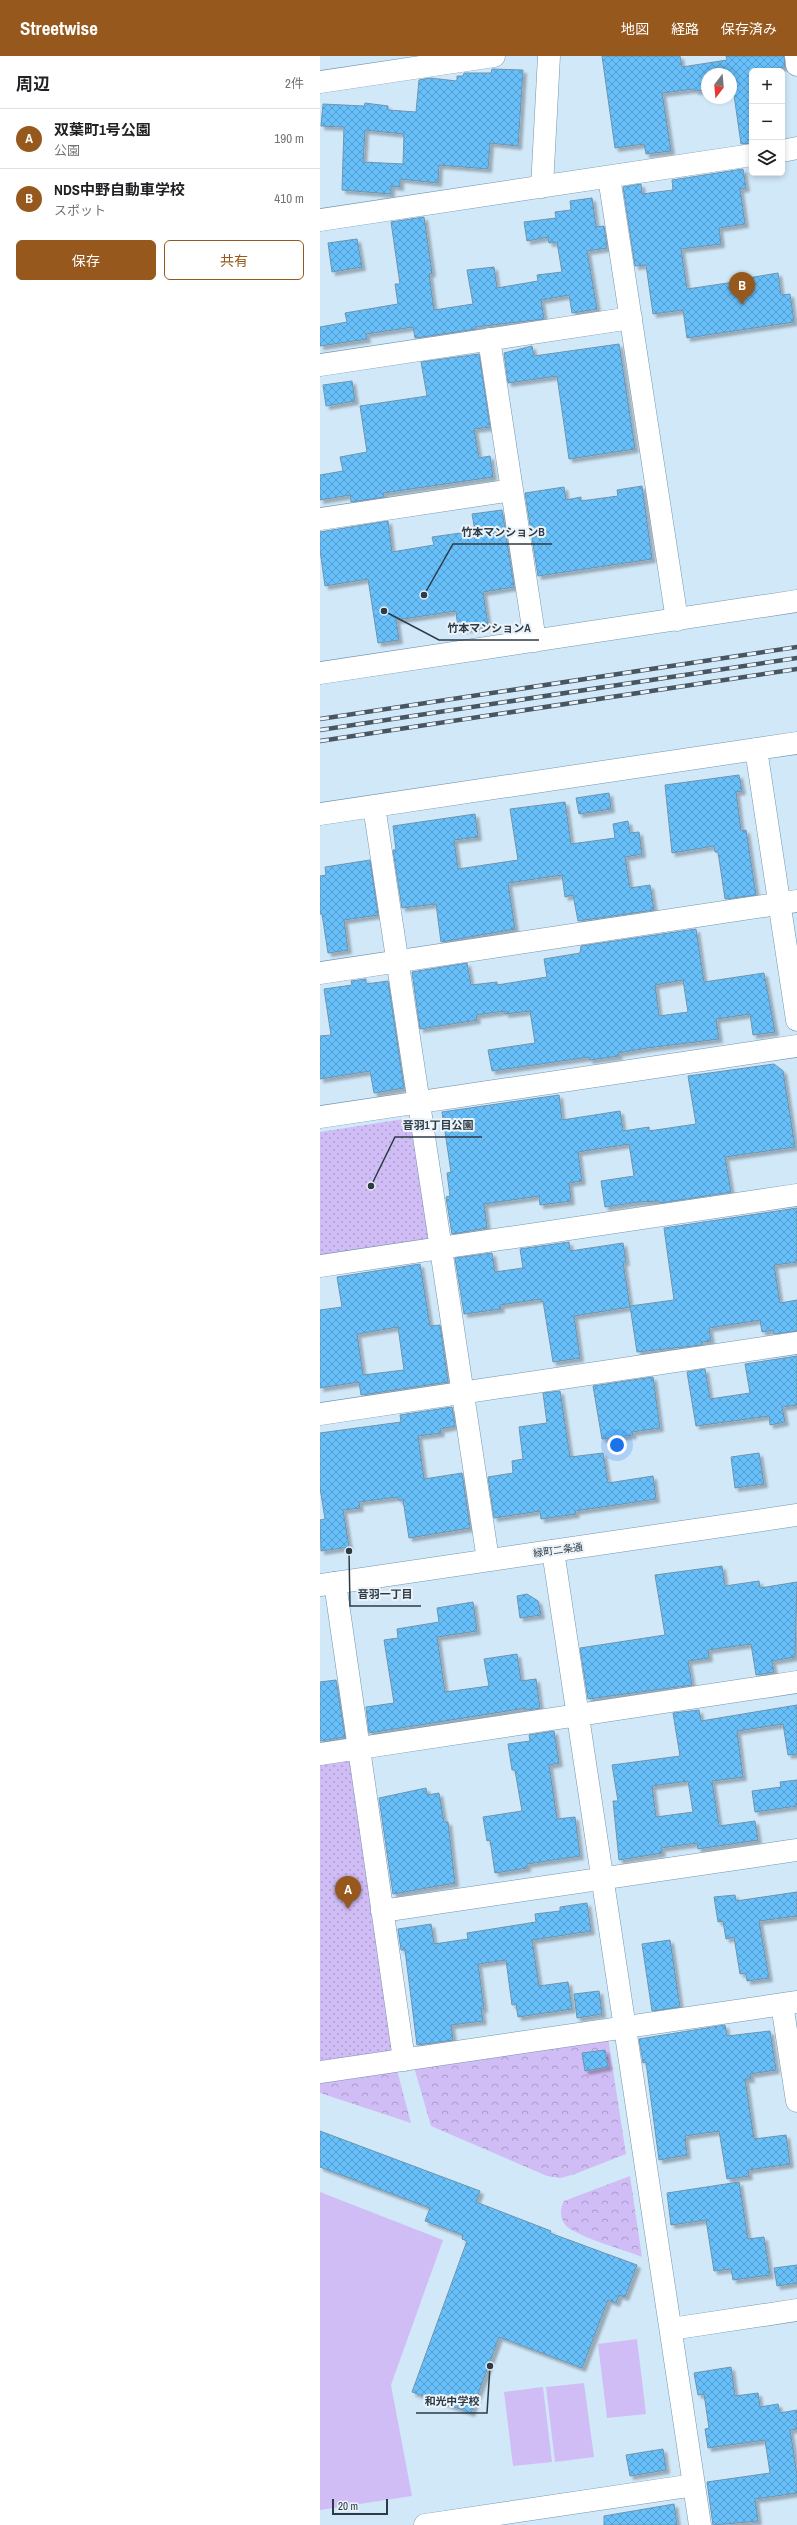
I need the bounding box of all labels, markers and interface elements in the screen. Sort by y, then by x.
text: Streetwise [20,15,98,41]
text: 地図 [621,20,649,38]
text: 経路 [671,20,699,38]
text: 保存済み [721,20,777,38]
north arrow [701,68,737,104]
map controls [749,68,785,176]
button: + [749,68,785,104]
text: 周辺 [16,72,50,95]
text: 2件 [285,75,304,92]
button: − [749,104,785,140]
text: 双葉町1号公園 [54,119,151,140]
text: A [25,130,33,147]
text: 190 m [274,130,304,147]
button: layers [749,140,785,176]
text: 公園 [54,142,80,159]
text: NDS中野自動車学校 [54,179,185,200]
text: B [25,190,33,207]
text: 410 m [274,190,304,207]
text: スポット [54,202,106,219]
button: 保存 [16,240,156,280]
button: 共有 [164,240,304,280]
pin: B [729,272,755,305]
callout: 竹本マンションB [453,521,552,544]
text: 竹本マンションB [461,525,545,539]
callout: 竹本マンションA [439,617,539,640]
text: 竹本マンションA [447,621,531,635]
callout: 音羽1丁目公園 [395,1114,482,1137]
text: 音羽1丁目公園 [402,1118,474,1132]
your location [607,1435,627,1455]
street label: 緑町二条通 [532,1540,584,1560]
callout: 音羽一丁目 [350,1583,421,1606]
text: 音羽一丁目 [358,1587,413,1601]
pin: A [335,1876,361,1909]
callout: 和光中学校 [416,2390,487,2413]
text: 和光中学校 [425,2394,480,2408]
scale bar [332,2497,388,2516]
text: 20 m [338,2499,358,2513]

